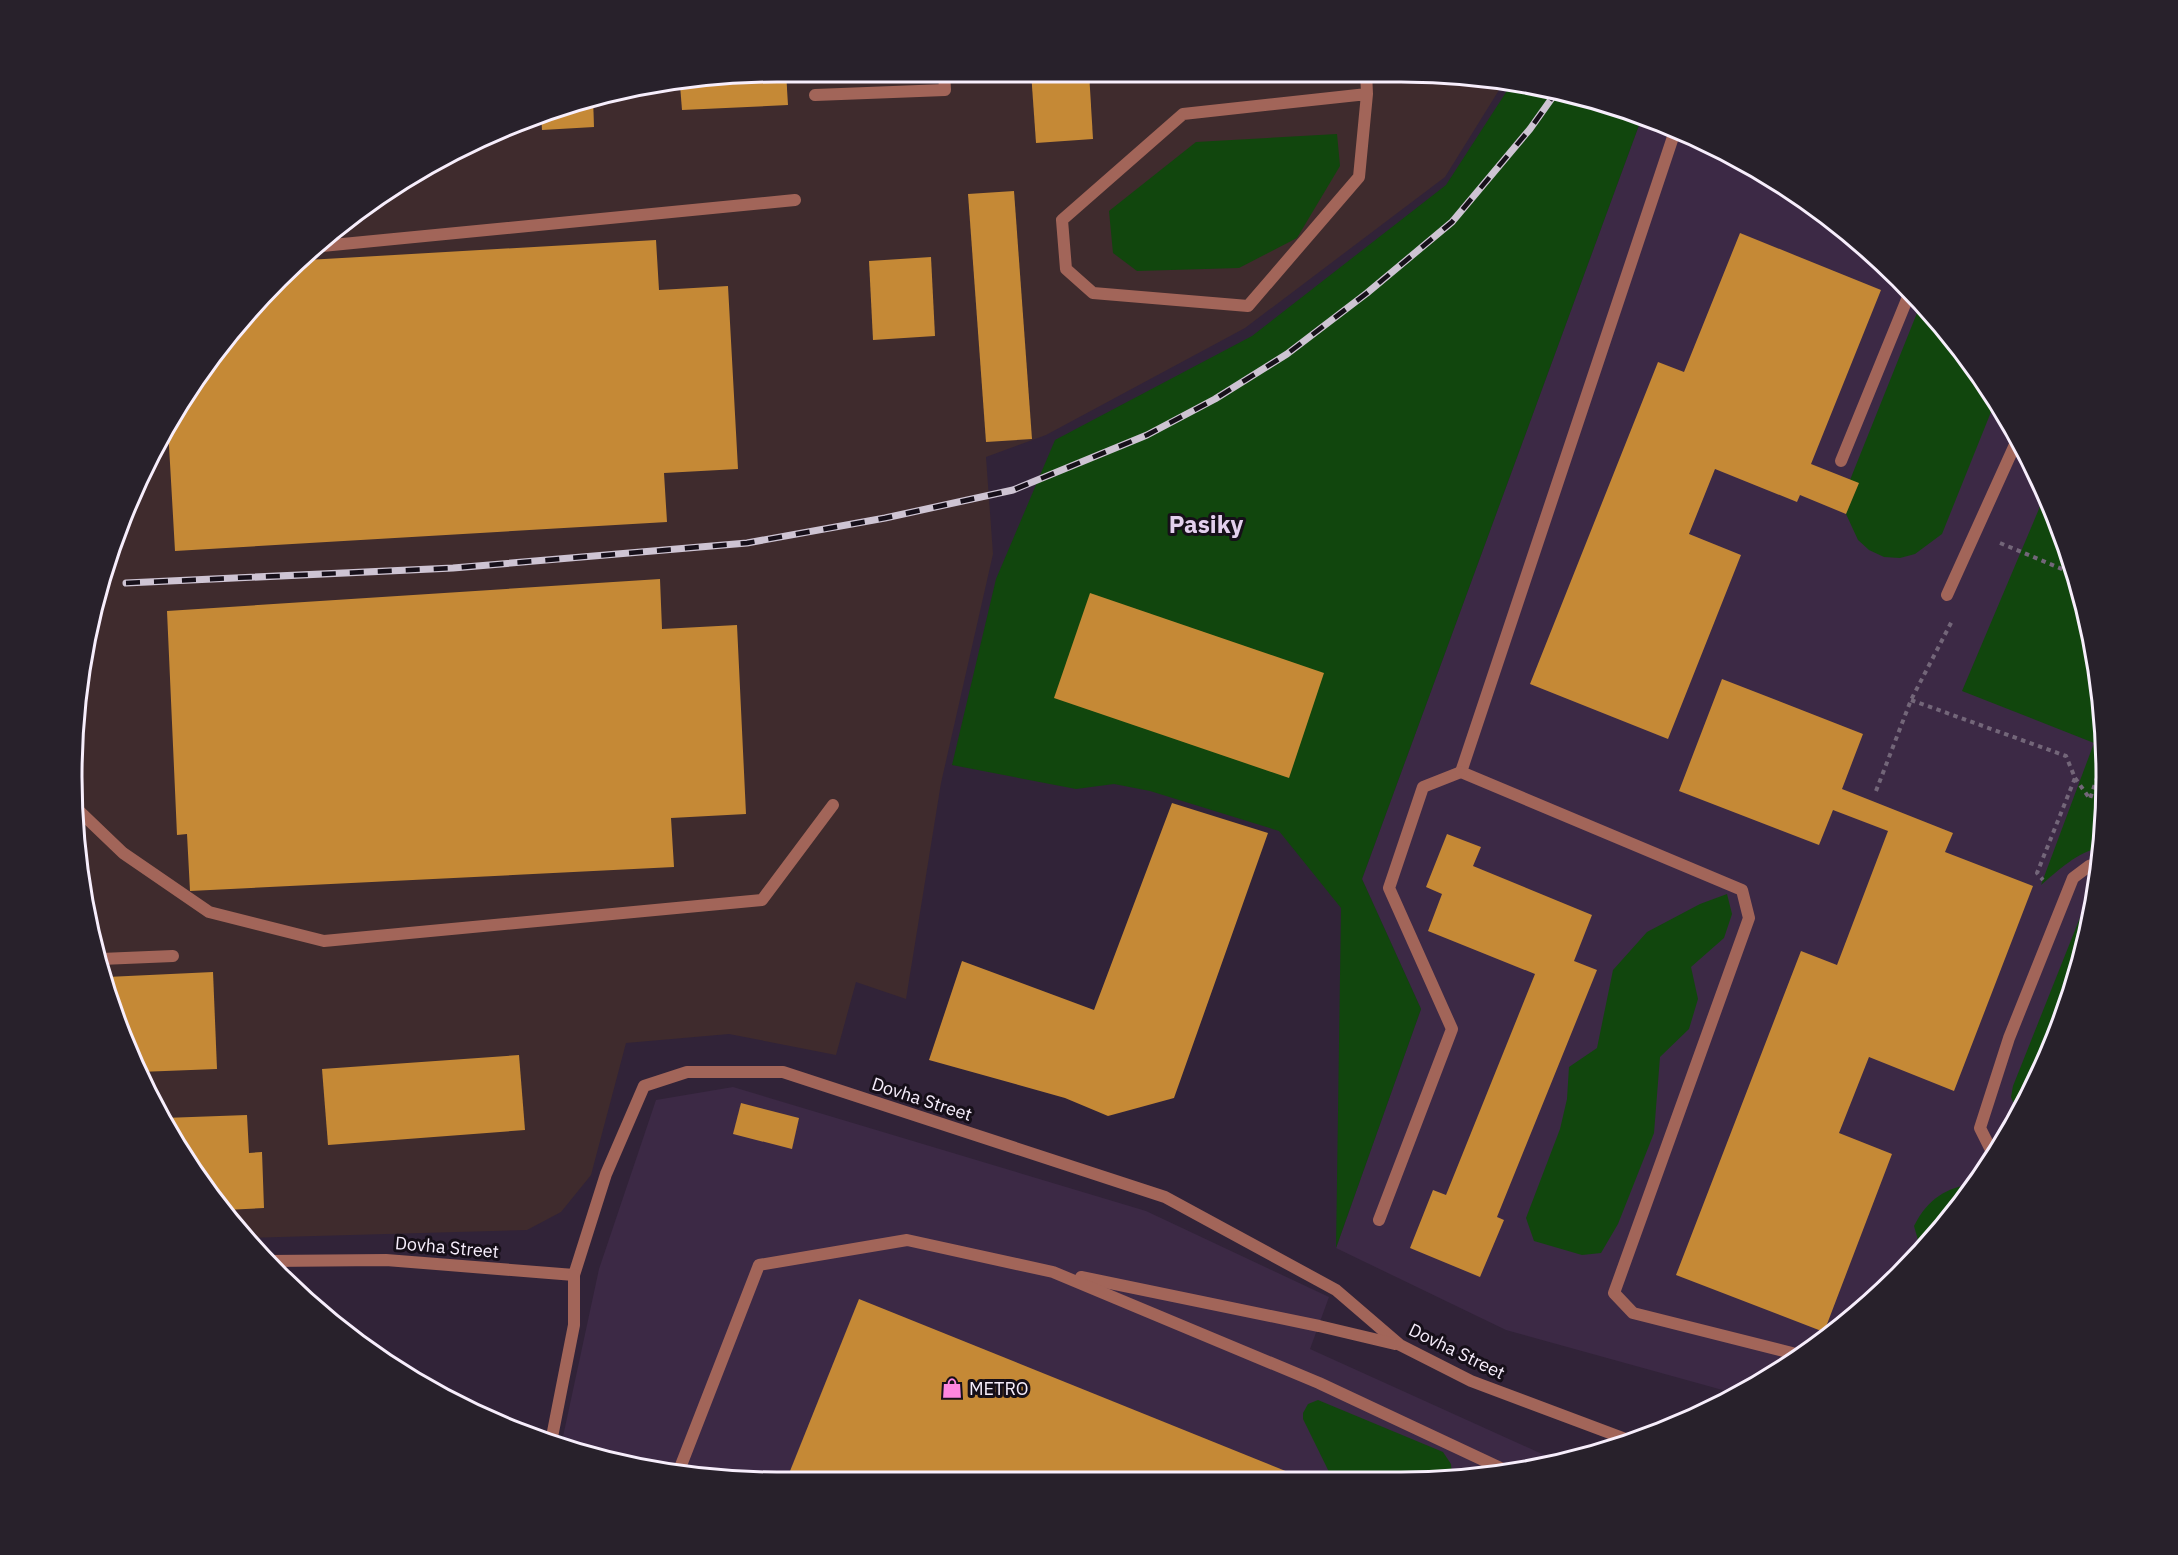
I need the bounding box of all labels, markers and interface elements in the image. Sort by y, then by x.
district label: Pasiky [1169,508,1243,540]
street label: Dovha Street [869,1072,975,1126]
street label: Dovha Street [394,1231,500,1263]
street label: Dovha Street [1405,1318,1509,1384]
shop icon: METRO [940,1376,964,1400]
place label: METRO [969,1377,1029,1400]

